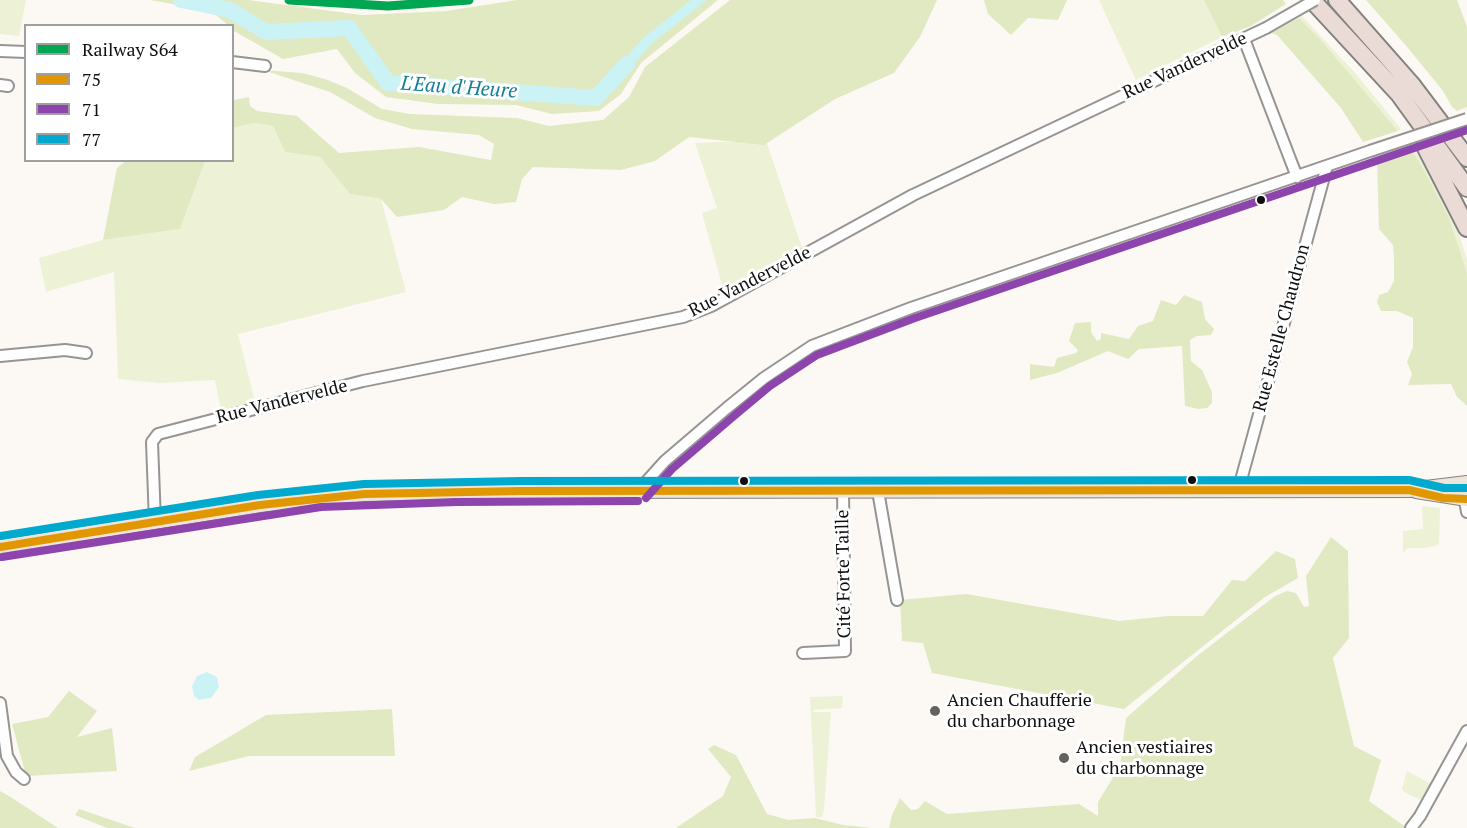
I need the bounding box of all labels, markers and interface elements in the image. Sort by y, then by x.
legend [24,24,234,162]
street label: Rue Vandervelde [1120,28,1250,104]
text: Railway S64 [82,37,178,61]
text: 75 [82,67,101,91]
water label: L'Eau d'Heure [400,72,518,104]
text: 71 [82,97,101,121]
text: 77 [82,127,101,151]
unlabelled marker [1255,194,1267,206]
street label: Rue Vandervelde [685,242,815,322]
street label: Rue Estelle Chaudron [1249,242,1315,414]
street label: Rue Vandervelde [214,375,350,429]
unlabelled marker [1186,474,1198,486]
unlabelled marker [738,475,750,487]
street label: Cité Forte Taille [832,509,856,639]
place label: Ancien Chaufferie du charbonnage [947,690,1092,732]
marker: Ancien Chaufferie du charbonnage [928,704,942,718]
place label: Ancien vestiaires du charbonnage [1076,737,1213,780]
marker: Ancien vestiaires du charbonnage [1057,751,1071,765]

